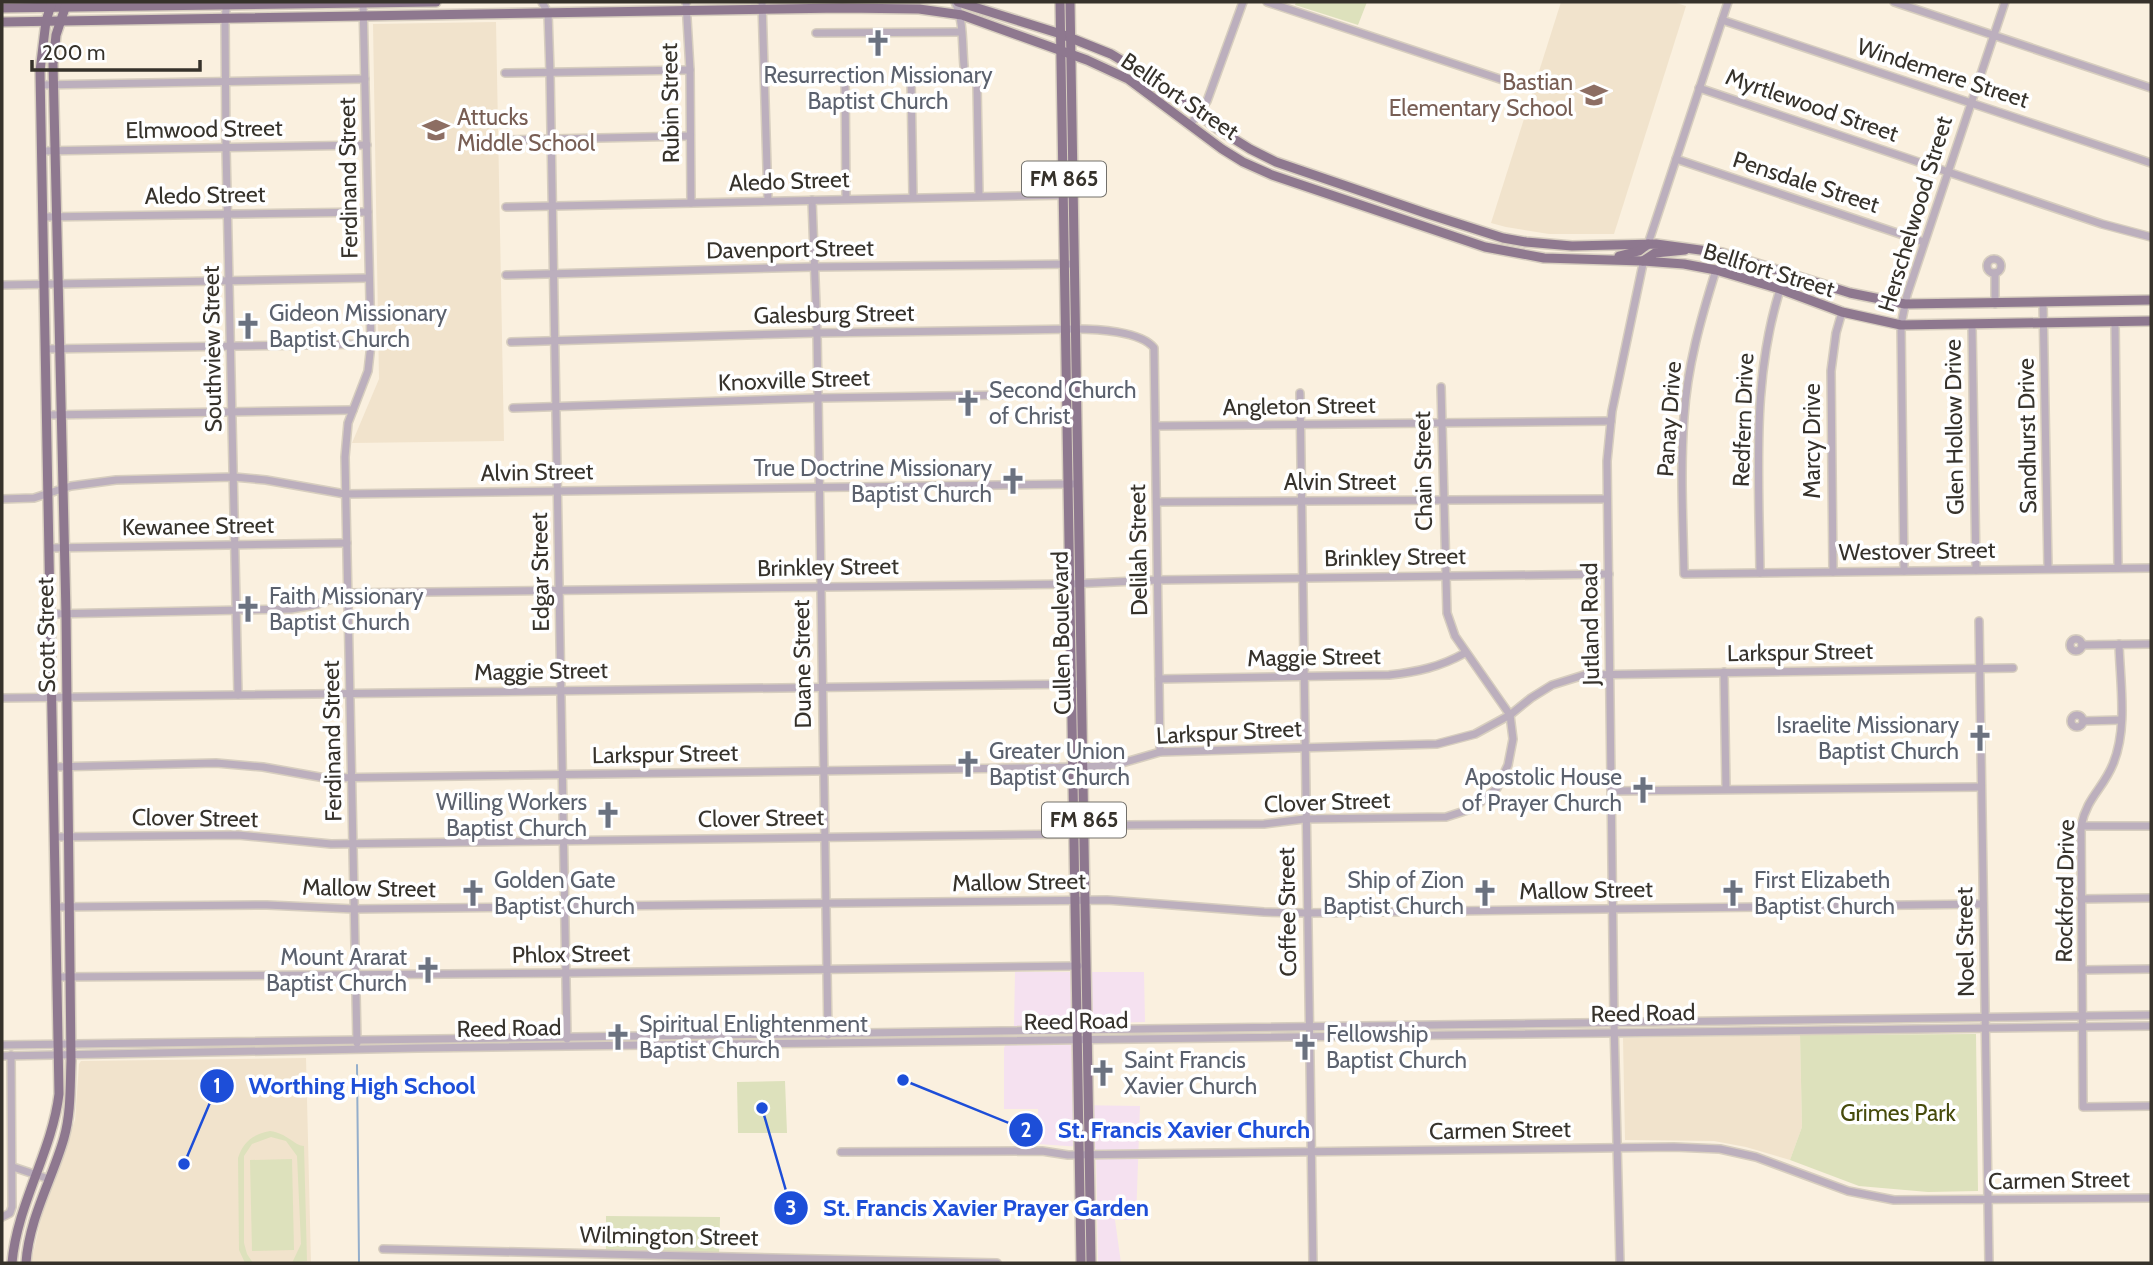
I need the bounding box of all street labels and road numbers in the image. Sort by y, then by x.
street label: Windemere Street [1854,32,2033,114]
street label: Rubin Street [655,42,685,163]
street label: Bellfort Street [1116,46,1244,146]
street label: Myrtlewood Street [1722,62,1902,148]
street label: Ferdinand Street [333,97,363,259]
street label: Herschelwood Street [1872,112,1958,315]
street label: Elmwood Street [125,114,283,144]
street label: Pensdale Street [1729,145,1883,219]
road number: FM 865 [1022,162,1106,196]
street label: Aledo Street [728,165,850,197]
street label: Aledo Street [144,180,266,210]
street label: Davenport Street [706,234,874,264]
street label: Bellfort Street [1700,237,1838,303]
street label: Southview Street [197,265,227,433]
street label: Galesburg Street [753,299,915,329]
street label: Glen Hollow Drive [1938,339,1970,515]
street label: Redfern Drive [1727,352,1759,487]
street label: Sandhurst Drive [2012,358,2042,514]
street label: Panay Drive [1651,360,1687,478]
street label: Knoxville Street [718,363,871,397]
street label: Marcy Drive [1798,383,1826,499]
street label: Angleton Street [1222,391,1376,421]
street label: Chain Street [1408,411,1438,531]
street label: Alvin Street [480,457,594,487]
street label: Alvin Street [1284,468,1397,496]
street label: Delilah Street [1123,484,1153,616]
street label: Kewanee Street [122,511,275,541]
street label: Edgar Street [525,512,555,632]
street label: Westover Street [1838,536,1996,566]
street label: Brinkley Street [1324,542,1466,572]
street label: Cullen Boulevard [1046,551,1076,715]
street label: Brinkley Street [757,552,899,582]
street label: Jutland Road [1575,562,1605,687]
street label: Scott Street [31,577,61,693]
street label: Duane Street [787,599,817,729]
street label: Larkspur Street [1727,637,1874,667]
street label: Maggie Street [1247,642,1381,672]
street label: Maggie Street [474,656,608,686]
street label: Ferdinand Street [317,660,347,822]
street label: Larkspur Street [1155,714,1303,750]
street label: Larkspur Street [592,739,739,769]
street label: Clover Street [1263,786,1391,818]
road number: FM 865 [1042,802,1126,838]
street label: Clover Street [132,803,259,833]
street label: Clover Street [698,803,825,833]
street label: Rockford Drive [2050,819,2080,963]
street label: Coffee Street [1272,847,1302,977]
street label: Mallow Street [952,867,1086,897]
street label: Mallow Street [302,873,436,903]
street label: Mallow Street [1519,875,1653,905]
street label: Noel Street [1950,887,1980,997]
street label: Phlox Street [512,939,631,969]
street label: Reed Road [1590,998,1696,1028]
street label: Reed Road [1023,1006,1129,1036]
street label: Reed Road [456,1013,562,1043]
street label: Carmen Street [1429,1115,1571,1145]
street label: Carmen Street [1988,1165,2130,1195]
street label: Wilmington Street [579,1220,759,1252]

